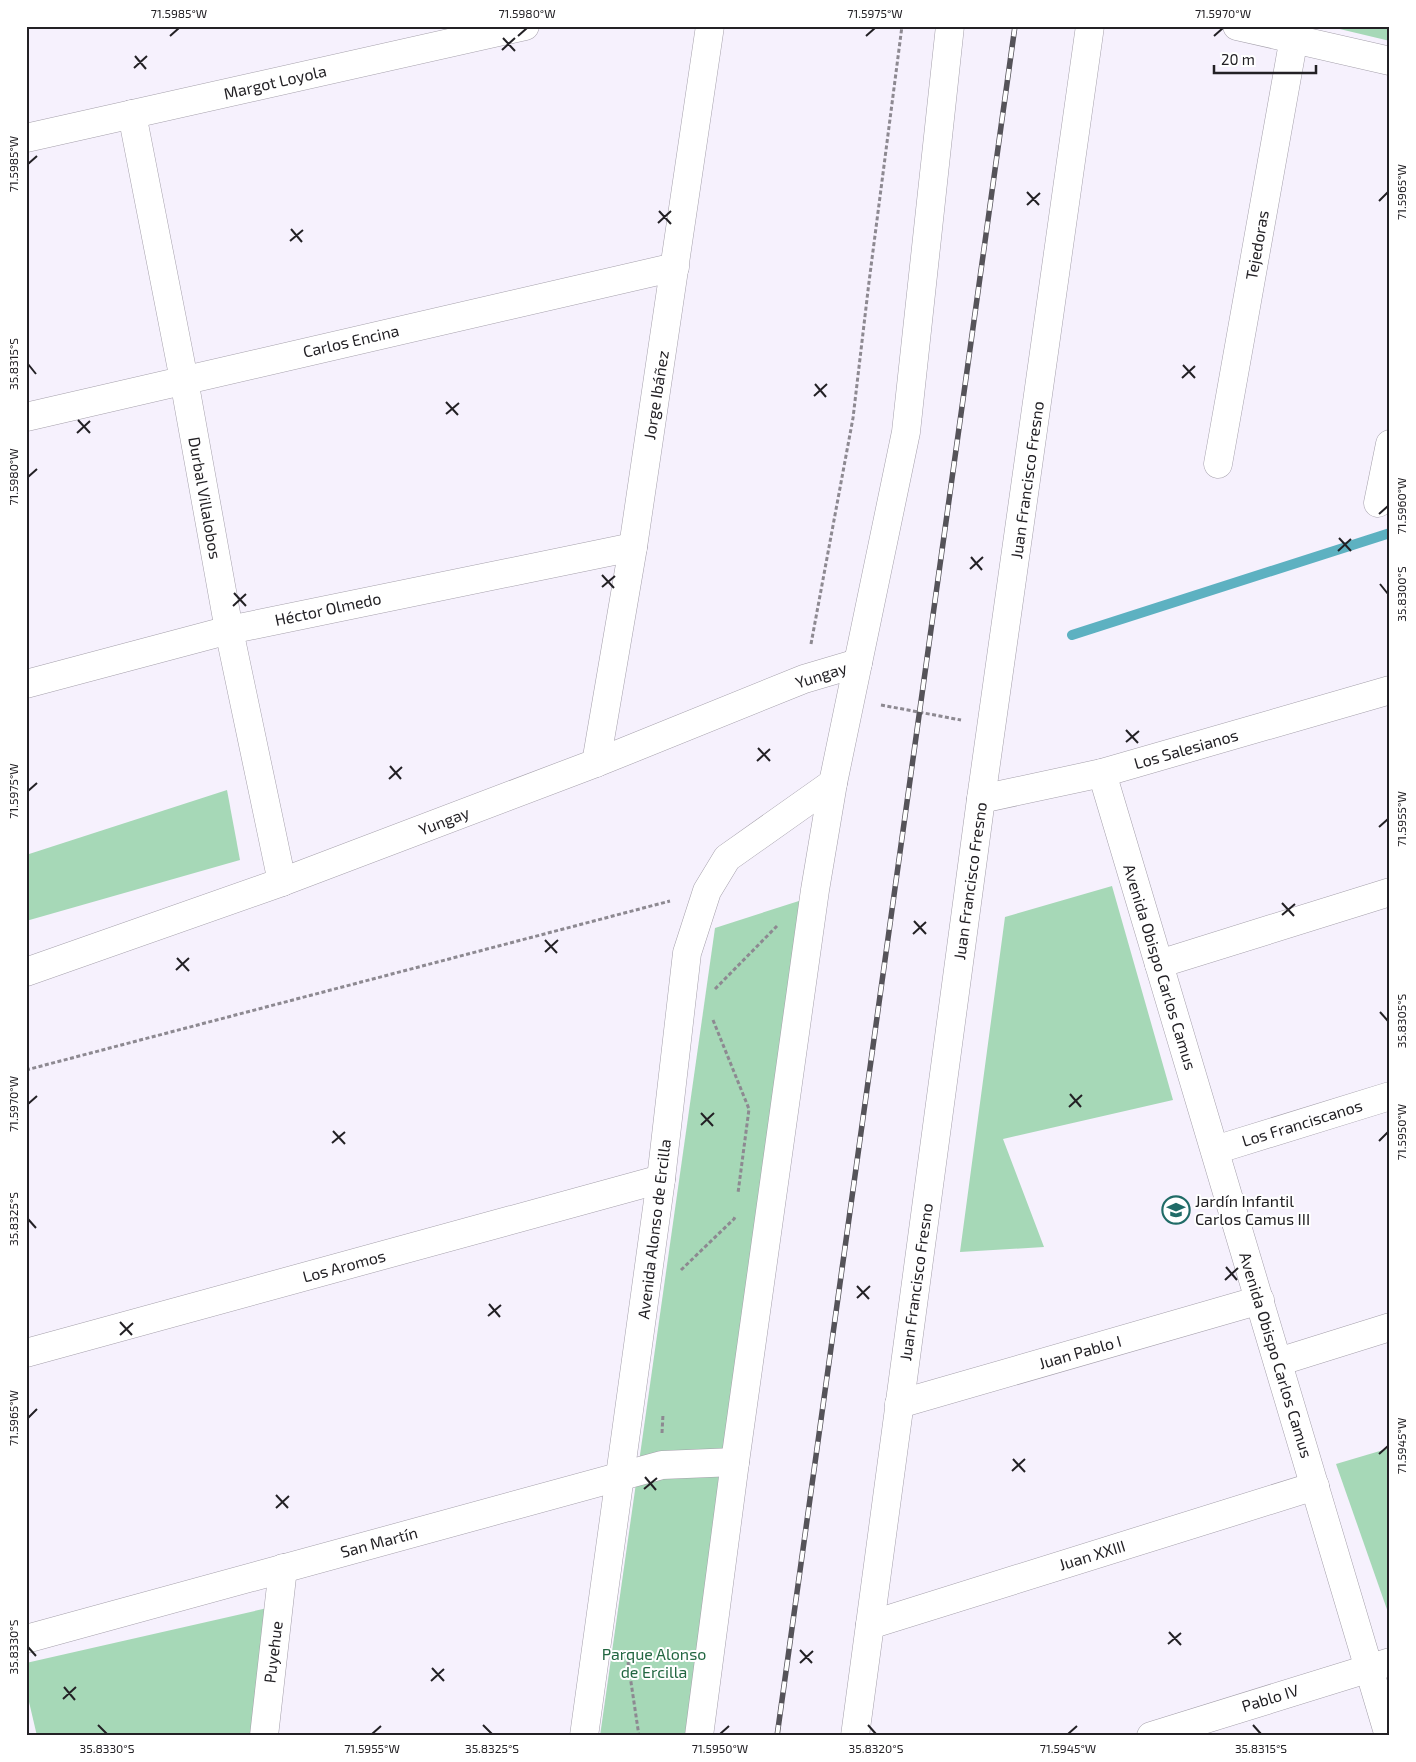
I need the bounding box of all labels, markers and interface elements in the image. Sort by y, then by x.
text: 71.5985°W [151,6,207,20]
text: 71.5980°W [498,6,556,20]
text: 71.5975°W [847,6,903,20]
text: 71.5970°W [1195,6,1251,20]
scale bar [1214,42,1316,74]
text: 20 m [1221,50,1255,68]
street label: Margot Loyola [222,60,328,103]
text: 71.5985°W [6,136,20,192]
text: 71.5965°W [1394,164,1408,220]
street label: Tejedoras [1241,209,1273,281]
street label: Carlos Encina [301,320,401,361]
text: 35.8315°S [6,338,20,390]
street label: Jorge Ibáñez [639,349,672,441]
street label: Juan Francisco Fresno [1006,400,1047,560]
street label: Durbal Villalobos [185,435,226,561]
text: 71.5980°W [6,448,20,506]
text: 71.5960°W [1394,478,1408,534]
text: 35.8300°S [1394,566,1408,622]
street label: Héctor Olmedo [273,588,383,629]
street label: Yungay [793,657,849,692]
street label: Los Salesianos [1132,725,1240,772]
text: 71.5975°W [6,763,20,819]
text: 71.5955°W [1394,791,1408,847]
street label: Juan Francisco Fresno [949,801,990,961]
street label: Yungay [416,802,472,839]
street label: Avenida Obispo Carlos Camus [1120,862,1201,1072]
text: 35.8305°S [1394,993,1408,1048]
text: 71.5970°W [6,1076,20,1132]
street label: Los Franciscanos [1239,1095,1364,1150]
text: 71.5950°W [1394,1104,1408,1160]
street label: Avenida Alonso de Ercilla [633,1138,674,1320]
place label: Jardín Infantil Carlos Camus III [1195,1191,1310,1228]
text: 35.8325°S [6,1192,20,1246]
school or university icon: Jardín Infantil Carlos Camus III [1161,1195,1191,1225]
street label: Juan Francisco Fresno [895,1202,936,1362]
street label: Los Aromos [300,1245,387,1286]
street label: Avenida Obispo Carlos Camus [1236,1250,1317,1460]
street label: Juan Pablo I [1036,1331,1123,1372]
text: 71.5965°W [6,1390,20,1446]
text: 71.5945°W [1394,1418,1408,1474]
street label: San Martín [338,1522,420,1561]
street label: Juan XXIII [1056,1535,1127,1574]
text: 35.8330°S [6,1619,20,1674]
street label: Puyehue [259,1620,286,1684]
park label: Parque Alonso de Ercilla [602,1644,706,1681]
street label: Pablo IV [1239,1680,1301,1715]
text: 35.8330°S [80,1741,135,1755]
text: 71.5955°W [344,1741,400,1755]
text: 35.8325°S [465,1741,519,1755]
text: 71.5950°W [692,1741,748,1755]
text: 35.8320°S [849,1741,904,1755]
text: 71.5945°W [1040,1741,1096,1755]
text: 35.8315°S [1235,1741,1287,1755]

